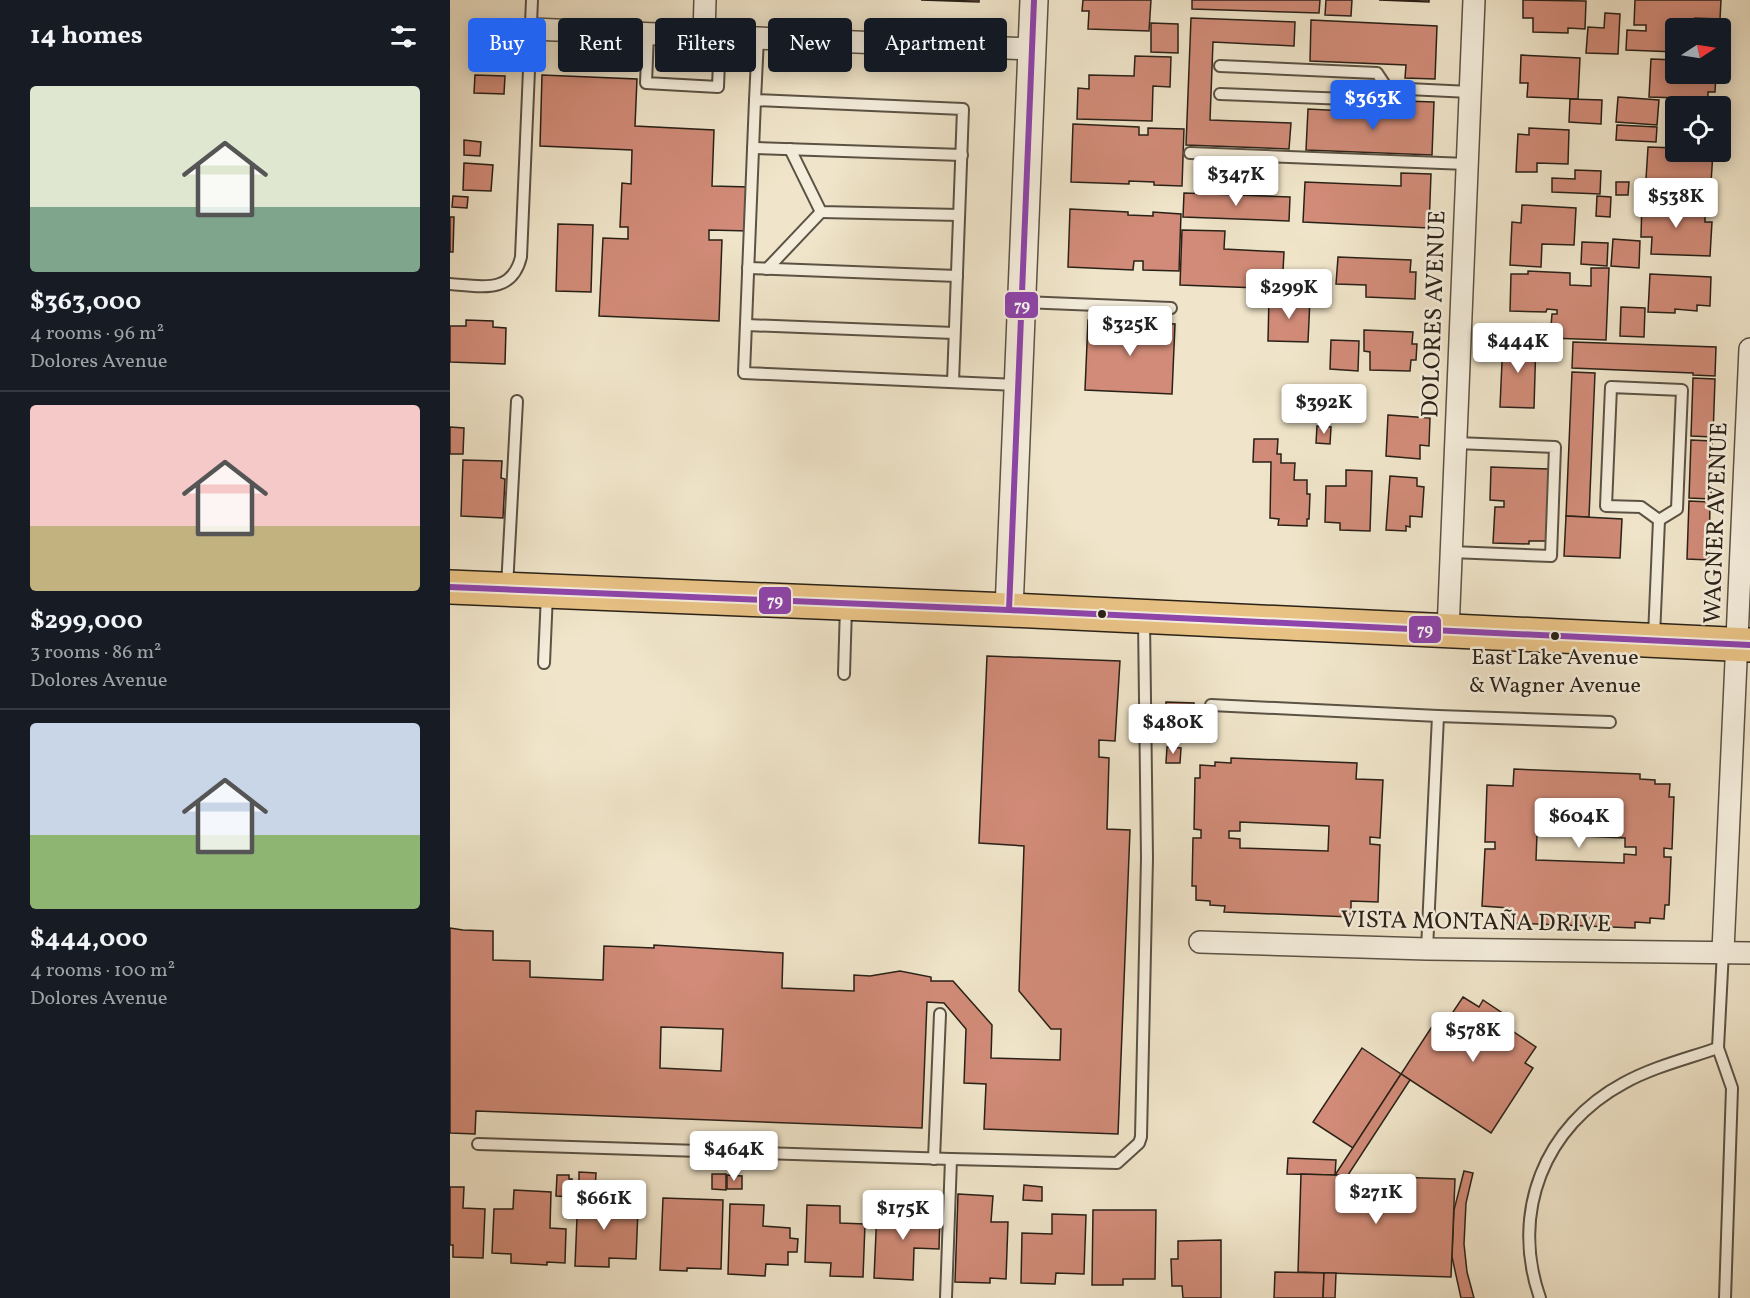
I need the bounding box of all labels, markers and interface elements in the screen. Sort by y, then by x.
text: 14 homes [30,18,143,54]
chip: Buy [468,18,546,72]
chip: Rent [558,18,643,72]
chip: Filters [655,18,756,72]
chip: New [768,18,852,72]
chip: Apartment [864,18,1007,72]
north arrow [1665,18,1731,84]
map controls [1665,18,1731,162]
icon: filters [387,20,420,53]
pin: $363K [1331,80,1415,131]
text: $363K [1345,85,1401,113]
button: locate [1665,96,1731,162]
icon: home [171,125,279,233]
pin: $347K [1194,156,1278,207]
text: $347K [1207,161,1265,189]
pin: $538K [1634,178,1718,229]
text: $538K [1648,183,1704,211]
street label: DOLORES AVENUE [1414,210,1456,418]
pin: $299K [1247,269,1331,320]
text: $299K [1260,274,1318,302]
text: $363,000 [30,284,141,320]
line badge: 79 [1004,291,1039,319]
text: 79 [1014,296,1030,318]
pin: $325K [1088,306,1172,357]
text: $325K [1102,311,1158,339]
text: 4 rooms · 96 m² [30,320,164,348]
pin: $444K [1476,323,1560,374]
text: $444K [1487,328,1549,356]
text: Dolores Avenue [30,348,168,376]
pin: $392K [1282,384,1366,435]
text: $392K [1296,389,1352,417]
street label: WAGNER AVENUE [1696,422,1738,624]
icon: home [171,444,279,552]
line badge: 79 [758,586,792,615]
text: 79 [767,591,783,613]
text: $299,000 [30,603,143,639]
unlabelled marker [1096,608,1108,620]
line badge: 79 [1408,615,1442,644]
text: 79 [1417,620,1433,642]
marker: East Lake Avenue & Wagner Avenue [1549,630,1561,642]
text: 3 rooms · 86 m² [30,639,161,667]
place label: East Lake Avenue & Wagner Avenue [1469,643,1641,702]
text: Dolores Avenue [30,667,168,695]
pin: $480K [1131,704,1215,755]
text: $480K [1143,709,1203,737]
icon: home [171,762,279,870]
pin: $604K [1537,798,1621,849]
text: $604K [1549,803,1609,831]
street label: VISTA MONTAÑA DRIVE [1340,904,1612,942]
text: $444,000 [30,921,148,957]
text: 4 rooms · 100 m² [30,957,175,985]
text: Dolores Avenue [30,985,168,1013]
pin: $578K [1431,1012,1515,1063]
text: $578K [1445,1017,1501,1045]
pin: $464K [692,1131,776,1182]
text: $464K [704,1136,764,1164]
pin: $271K [1334,1174,1418,1225]
text: $271K [1349,1179,1403,1207]
pin: $661K [562,1180,646,1231]
text: $661K [576,1185,632,1213]
pin: $175K [861,1190,945,1241]
text: $175K [877,1195,929,1223]

